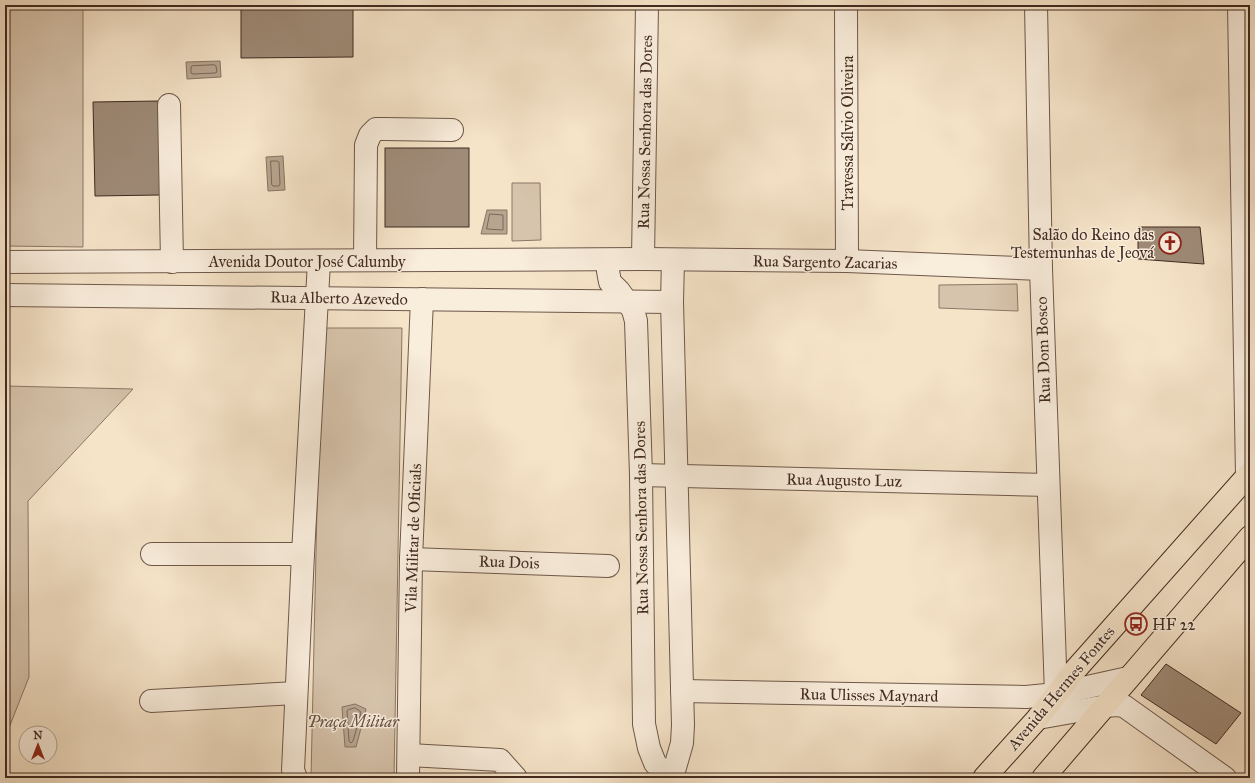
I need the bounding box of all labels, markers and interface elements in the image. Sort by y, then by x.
street label: Rua Nossa Senhora das Dores [634,35,656,229]
street label: Travessa Sálvio Oliveira [838,55,857,211]
place label: Salão do Reino das Testemunhas de Jeová [1011,225,1154,263]
church icon: Salão do Reino das Testemunhas de Jeová [1157,230,1183,256]
street label: Rua Sargento Zacarias [752,251,898,274]
street label: Avenida Doutor José Calumby [207,252,406,272]
street label: Rua Alberto Azevedo [270,287,408,309]
street label: Rua Dom Bosco [1032,296,1054,404]
street label: Rua Nossa Senhora das Dores [630,421,652,615]
street label: Vila Militar de Oficials [401,463,425,614]
street label: Rua Augusto Luz [786,469,903,492]
street label: Rua Dois [478,551,540,573]
bus stop icon: HF 22 [1123,611,1149,637]
place label: HF 22 [1152,615,1196,634]
street label: Avenida Hermes Fontes [1003,622,1119,755]
street label: Rua Ulisses Maynard [799,684,939,706]
park label: Praça Militar [307,712,400,731]
north arrow [18,725,58,765]
text: N [33,729,43,742]

